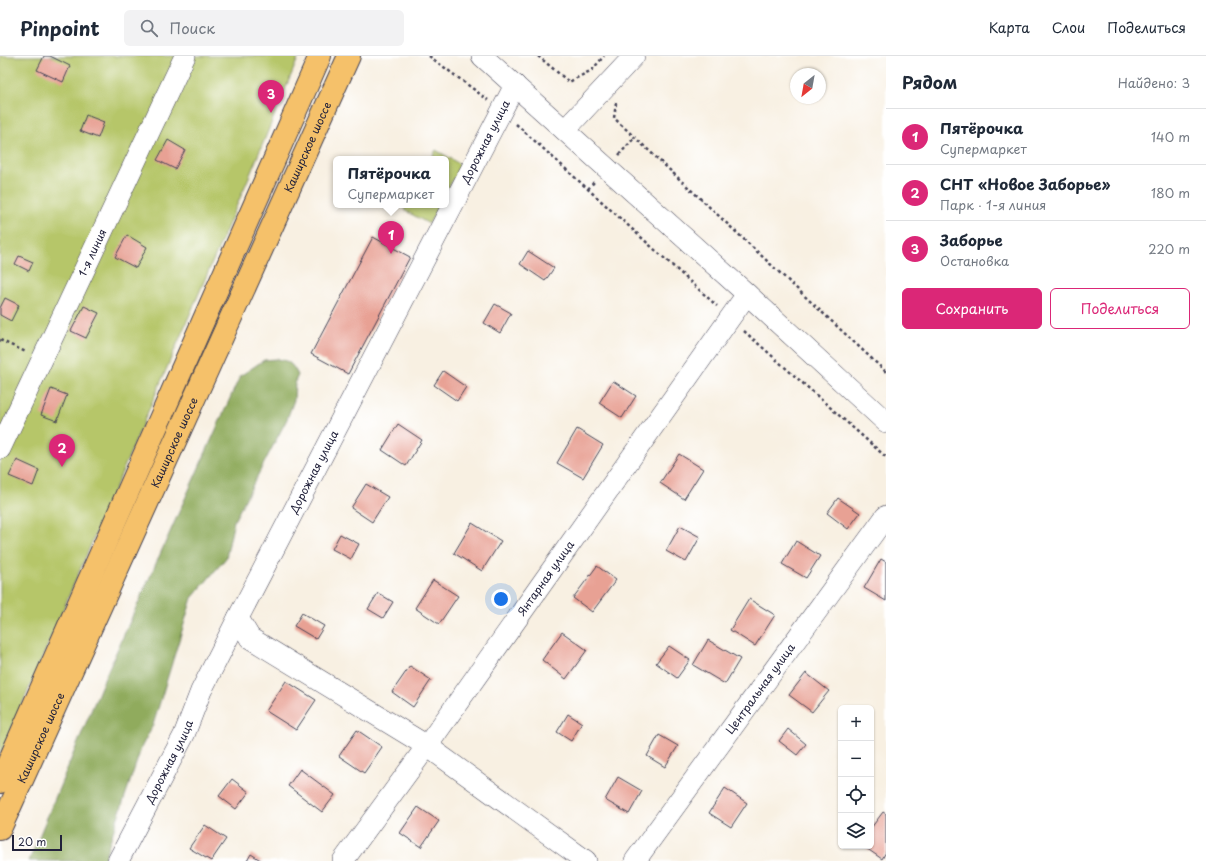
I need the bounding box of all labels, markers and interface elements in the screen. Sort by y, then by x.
search box [124,10,404,46]
text: Pinpoint [20,14,100,42]
text: Поиск [170,16,215,39]
icon: search [138,17,160,39]
text: Карта [989,17,1030,38]
text: Слои [1052,17,1085,38]
text: Поделиться [1107,17,1186,38]
north arrow [790,68,826,104]
text: Рядом [902,69,957,95]
text: Найдено: 3 [1118,73,1190,92]
pin: 3 [258,80,284,113]
street label: Дорожная улица [456,97,514,187]
street label: Каширское шоссе [279,99,335,195]
text: Пятёрочка [940,116,1023,139]
text: 1 [912,127,918,146]
text: 140 m [1151,127,1190,146]
text: Супермаркет [940,139,1027,158]
popup [333,156,449,208]
text: Пятёрочка [348,161,431,184]
text: СНТ «Новое Заборье» [940,172,1110,195]
text: 2 [910,183,920,202]
text: 180 m [1151,183,1190,202]
text: Супермаркет [348,184,434,203]
text: Парк · 1-я линия [940,195,1046,214]
pin: 1 [378,221,404,254]
street label: 1-я линия [73,226,111,279]
text: Заборье [940,228,1003,251]
text: 3 [911,239,919,258]
text: 220 m [1148,239,1190,258]
text: Остановка [940,251,1009,270]
button: Сохранить [902,288,1042,329]
button: Поделиться [1050,288,1190,329]
street label: Каширское шоссе [146,394,202,491]
street label: Дорожная улица [284,427,342,517]
pin: 2 [49,434,75,467]
street label: Янтарная улица [513,537,578,619]
your location [491,589,511,609]
street label: Центральная улица [721,639,799,737]
street label: Каширское шоссе [13,689,69,786]
map controls [838,705,874,849]
button: + [838,705,874,741]
street label: Дорожная улица [140,717,197,807]
button: − [838,741,874,777]
button: locate [838,777,874,813]
button: layers [838,813,874,849]
scale bar [12,833,62,852]
text: 20 m [18,833,46,850]

